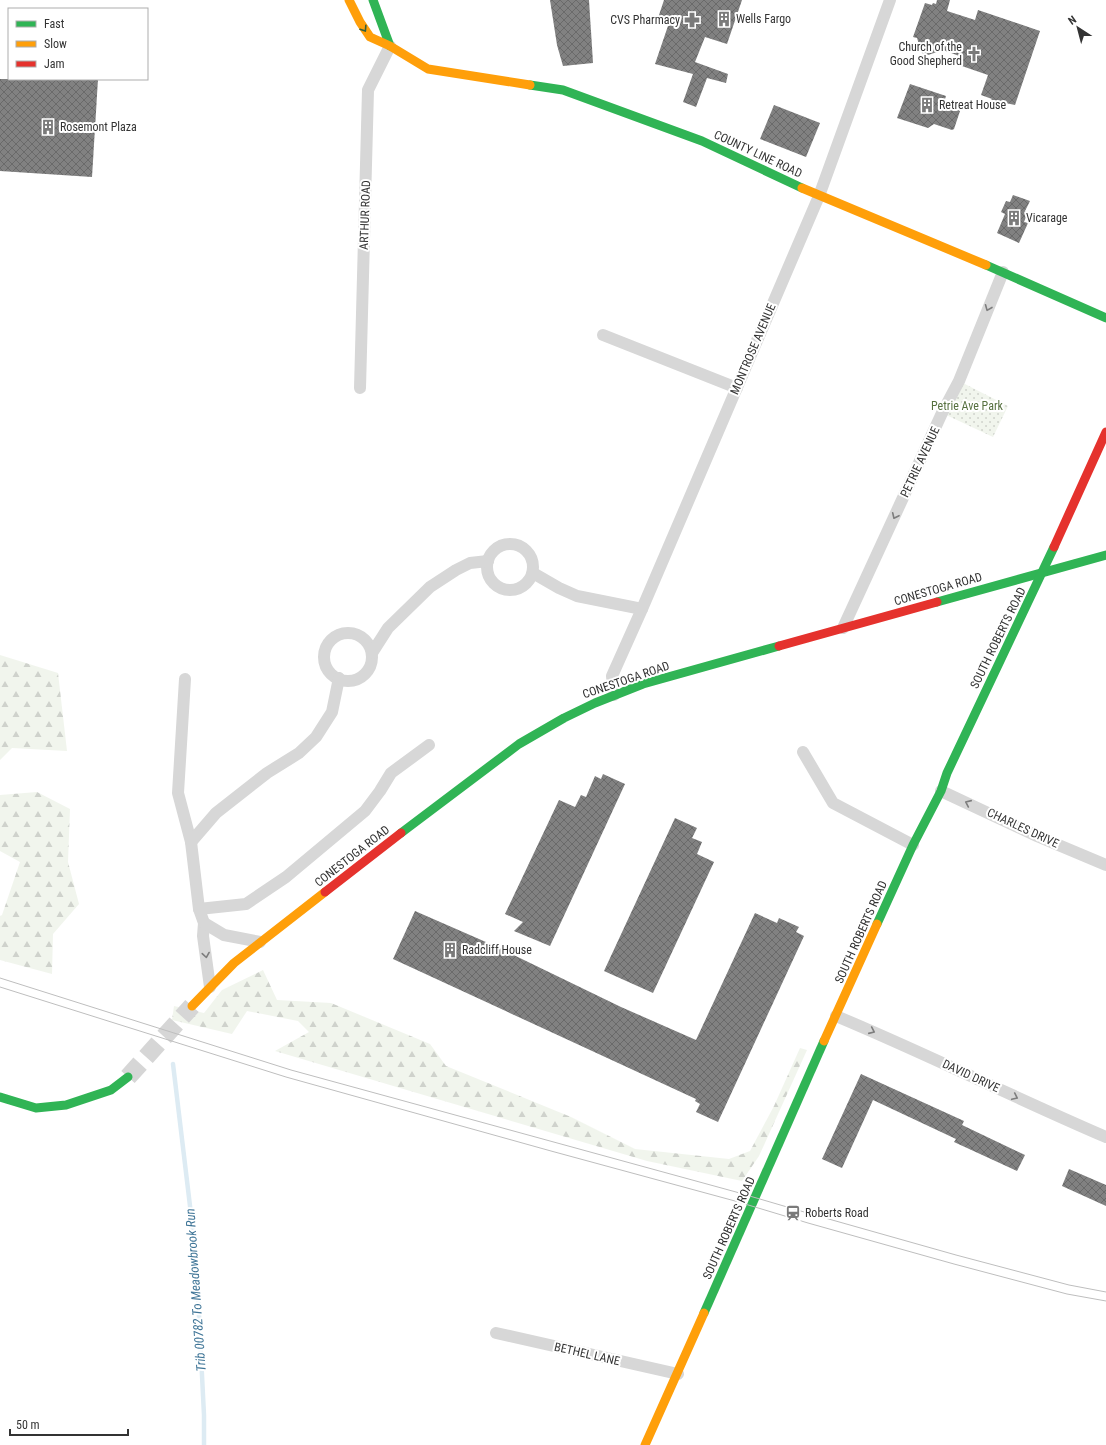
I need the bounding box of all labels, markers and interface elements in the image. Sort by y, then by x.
legend [8,8,148,80]
north arrow [1058,8,1098,48]
building icon: Wells Fargo [715,10,733,28]
pharmacy icon: CVS Pharmacy [683,11,701,29]
place label: Wells Fargo [736,12,791,26]
place label: CVS Pharmacy [610,13,680,27]
text: N [1066,13,1079,28]
text: Fast [44,17,65,31]
one-way arrow [359,24,366,31]
text: Slow [44,37,67,51]
place label: Church of the Good Shepherd [890,40,962,68]
church icon: Church of the Good Shepherd [965,45,983,63]
text: Jam [44,57,65,71]
building icon: Retreat House [918,96,936,114]
place label: Retreat House [939,98,1007,112]
building icon: Rosemont Plaza [39,118,57,136]
place label: Rosemont Plaza [60,120,137,134]
street label: COUNTY LINE ROAD [712,127,804,181]
street label: ARTHUR ROAD [357,180,373,250]
building icon: Vicarage [1005,209,1023,227]
place label: Vicarage [1026,211,1068,225]
street label: MONTROSE AVENUE [727,301,779,397]
one-way arrow [985,304,993,312]
park label: Petrie Ave Park [931,399,1004,413]
street label: PETRIE AVENUE [898,424,942,500]
one-way arrow [892,512,900,519]
street label: CONESTOGA ROAD [892,570,984,608]
street label: SOUTH ROBERTS ROAD [967,585,1029,691]
street label: CONESTOGA ROAD [581,659,671,701]
one-way arrow [965,800,973,808]
street label: CHARLES DRIVE [985,805,1061,851]
street label: CONESTOGA ROAD [312,822,392,890]
street label: SOUTH ROBERTS ROAD [832,878,890,986]
building icon: Radcliff House [441,941,459,959]
place label: Radcliff House [462,943,532,957]
one-way arrow [201,952,210,958]
one-way arrow [867,1026,875,1034]
street label: DAVID DRIVE [940,1057,1002,1095]
one-way arrow [1012,1092,1019,1100]
street label: SOUTH ROBERTS ROAD [700,1174,758,1282]
station icon: Roberts Road [784,1204,802,1222]
place label: Roberts Road [805,1206,869,1220]
water label: Trib 00782 To Meadowbrook Run [182,1208,209,1372]
street label: BETHEL LANE [553,1340,621,1368]
scale bar [10,1411,128,1437]
text: 50 m [16,1418,40,1432]

